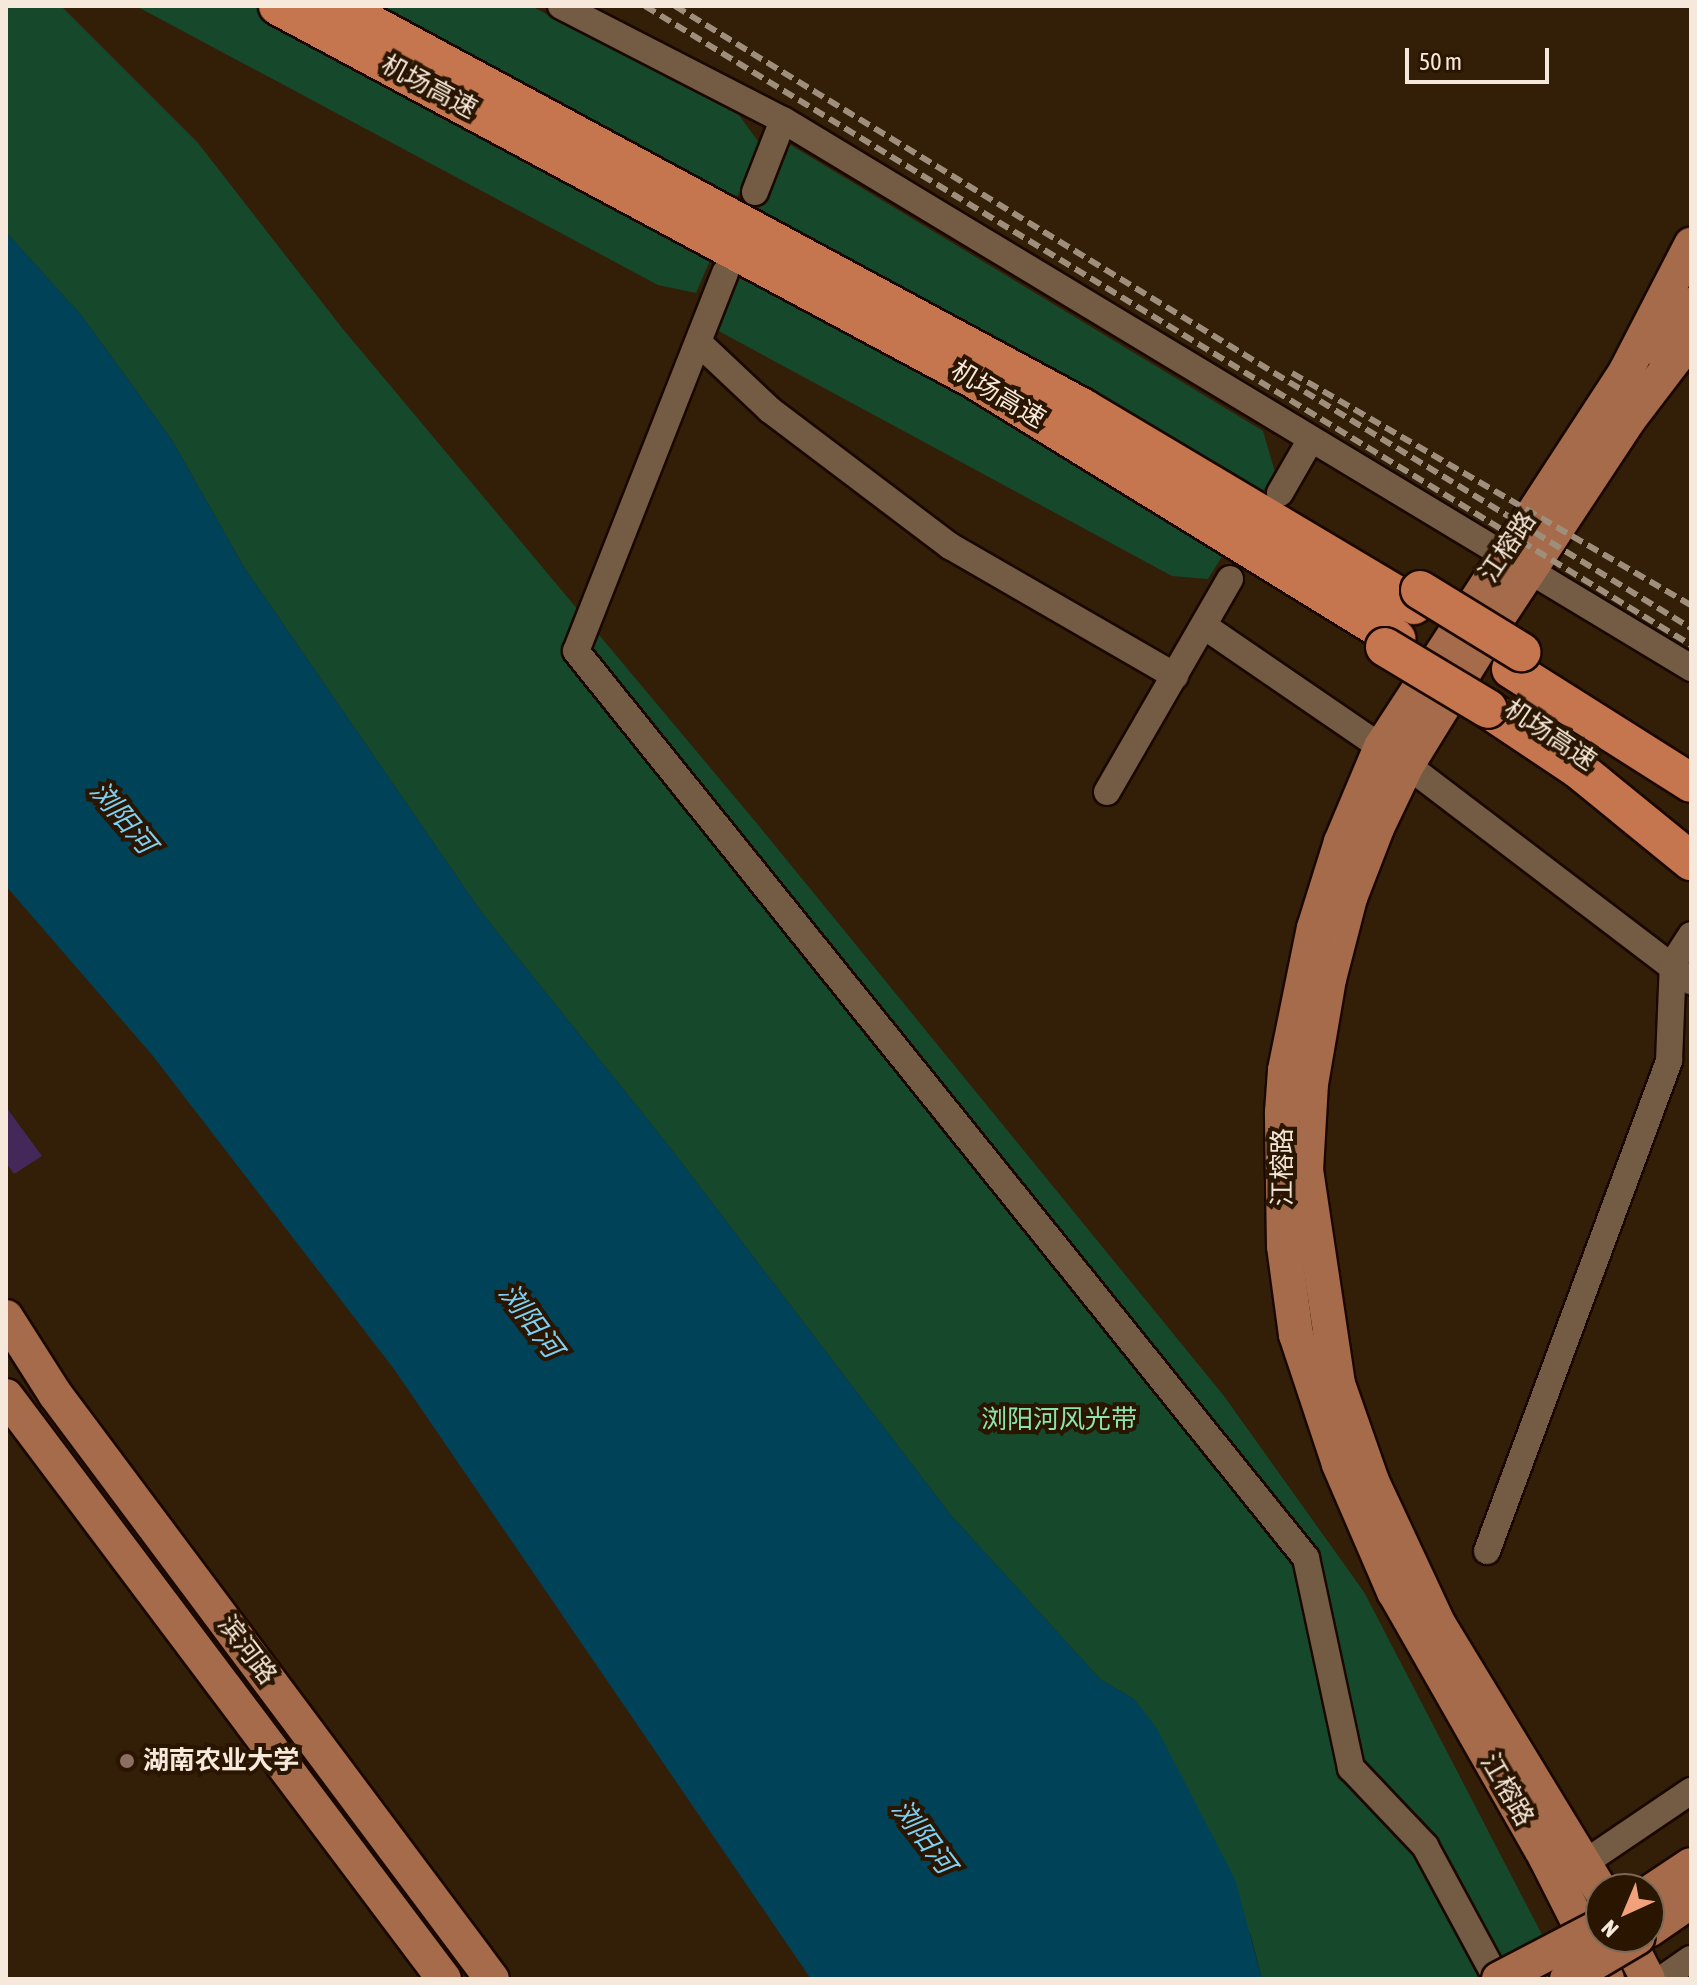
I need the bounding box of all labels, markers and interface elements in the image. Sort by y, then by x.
scale bar [1409,32,1553,82]
text: 50 m [1419,48,1462,75]
street label: 机场高速 [376,49,482,125]
street label: 机场高速 [945,355,1051,435]
street label: 江榕路 [1473,506,1543,588]
street label: 机场高速 [1498,693,1602,777]
water label: 浏阳河 [83,774,163,860]
street label: 江榕路 [1267,1128,1299,1206]
water label: 浏阳河 [492,1276,570,1364]
park label: 浏阳河风光带 [981,1404,1137,1436]
street label: 滨河路 [211,1609,283,1691]
place label: 湖南农业大学 [143,1745,299,1777]
street label: 江榕路 [1474,1748,1540,1832]
marker: 湖南农业大学 [118,1752,136,1770]
water label: 浏阳河 [885,1792,963,1880]
north arrow [1585,1873,1665,1953]
text: N [1596,1915,1623,1943]

